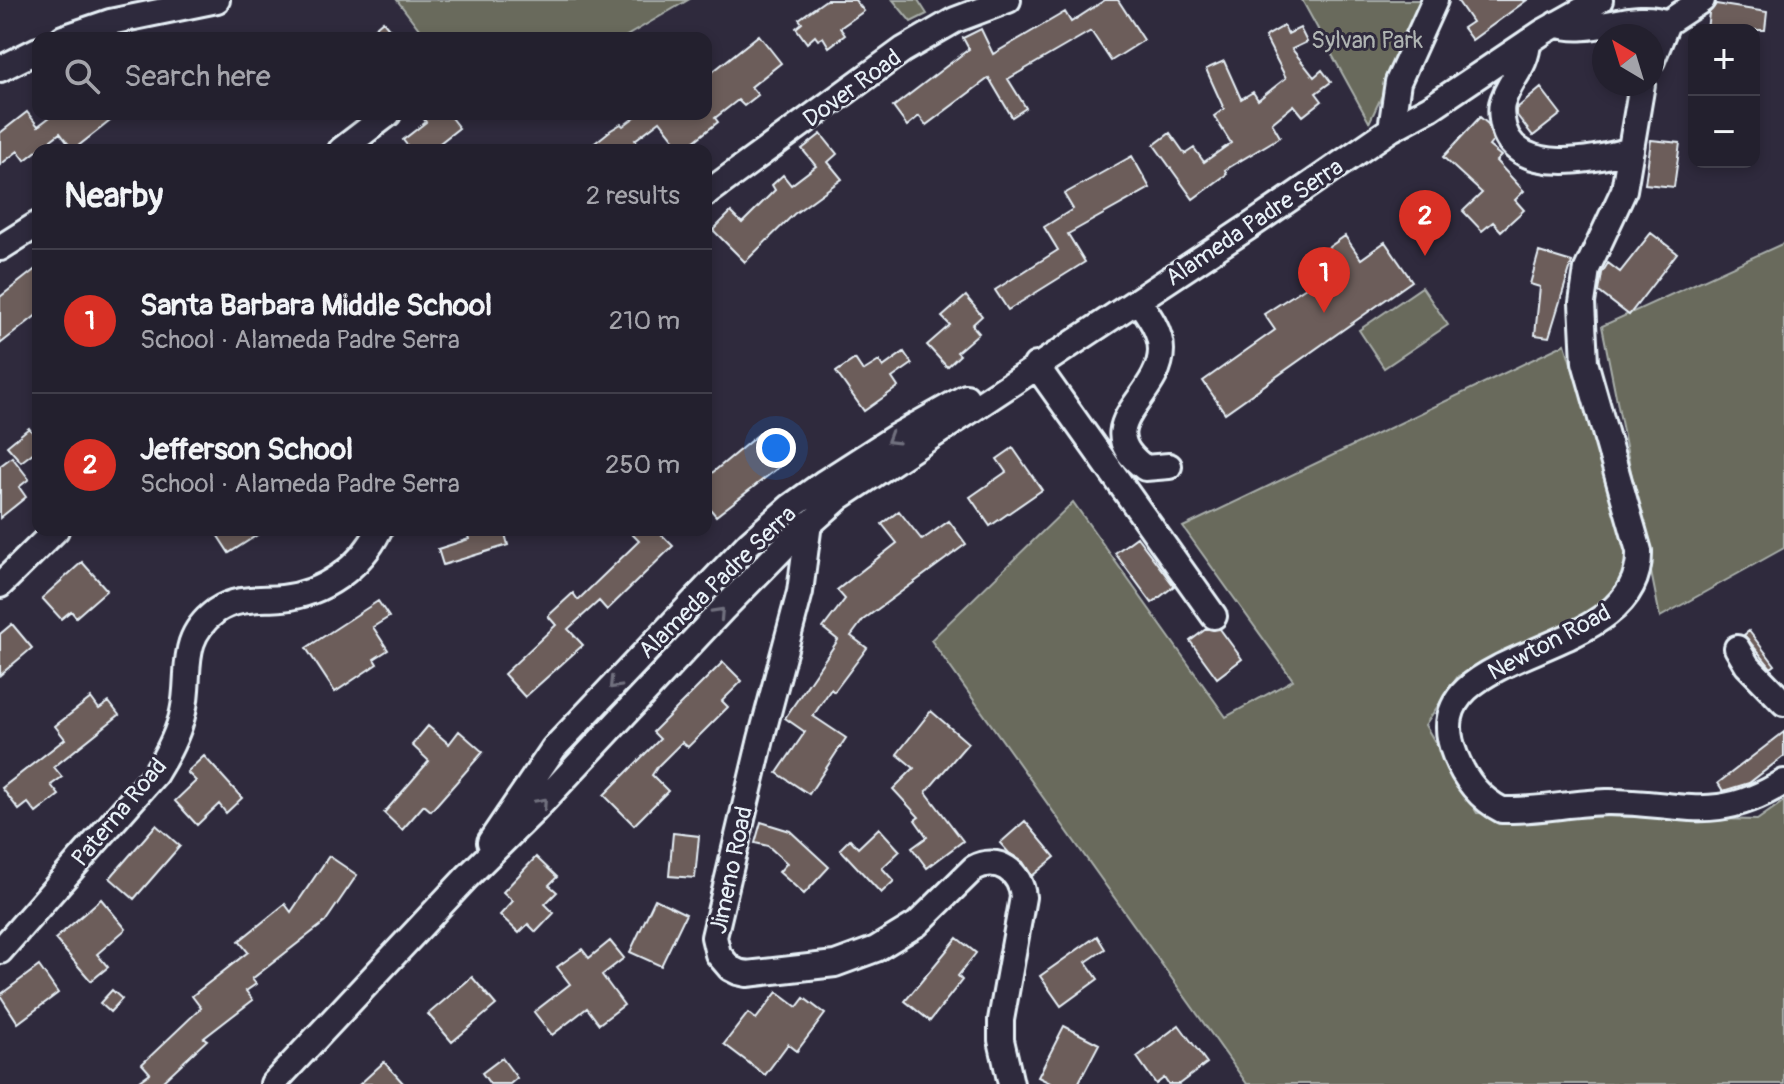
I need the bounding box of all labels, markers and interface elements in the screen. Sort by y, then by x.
north arrow [1592,24,1664,96]
map controls [1688,24,1760,168]
button: + [1688,24,1760,96]
park label: Sylvan Park [1311,26,1423,55]
search box [32,32,712,120]
street label: Dover Road [798,43,907,134]
icon: search [60,54,104,98]
text: Search here [124,58,271,95]
button: − [1688,96,1760,168]
street label: Alameda Padre Serra [1160,152,1349,293]
text: Nearby [64,175,163,218]
text: 2 results [586,180,680,212]
pin: 2 [1399,190,1451,256]
pin: 1 [1298,247,1350,313]
text: Santa Barbara Middle School [140,287,492,324]
text: 1 [85,305,95,337]
text: 210 m [609,305,680,337]
text: School · Alameda Padre Serra [140,324,460,356]
your location [756,428,796,468]
one-way arrow [886,430,901,445]
text: Jefferson School [140,431,353,468]
text: 2 [83,449,97,481]
text: 250 m [605,449,680,481]
text: School · Alameda Padre Serra [140,468,460,500]
street label: Alameda Padre Serra [632,500,802,665]
street label: Newton Road [1483,598,1616,687]
one-way arrow [710,607,724,622]
one-way arrow [608,675,623,689]
street label: Paterna Road [66,752,173,872]
one-way arrow [532,797,546,812]
street label: Jimeno Road [704,804,759,937]

